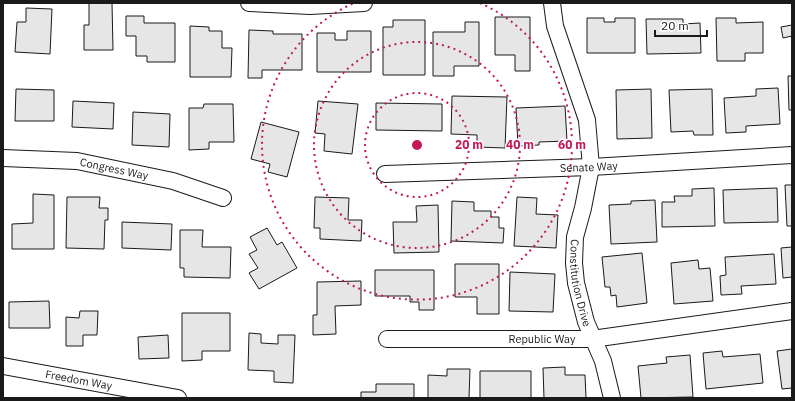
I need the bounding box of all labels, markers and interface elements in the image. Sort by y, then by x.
scale bar [655,12,707,38]
text: 20 m [661,18,689,33]
text: 20 m [455,137,483,152]
text: 40 m [506,137,534,152]
text: 60 m [558,137,586,152]
centre of rings [410,138,424,152]
street label: Congress Way [79,155,150,183]
street label: Senate Way [560,158,619,175]
street label: Constitution Drive [567,239,594,329]
street label: Republic Way [509,332,576,346]
street label: Freedom Way [44,367,114,393]

